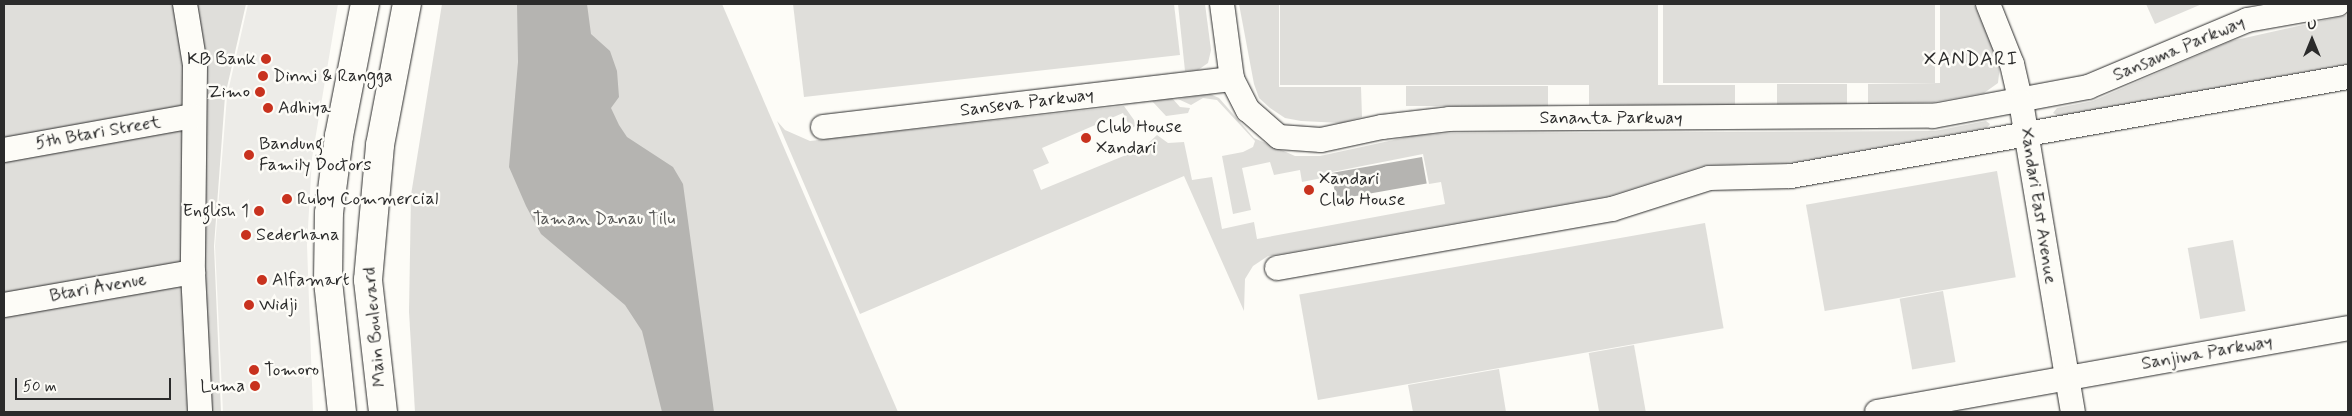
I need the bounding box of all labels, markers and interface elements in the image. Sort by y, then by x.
street label: Sansama Parkway [2110,11,2248,87]
north arrow [2287,15,2337,65]
text: U [2307,16,2317,34]
district label: XANDARI [1925,47,2017,71]
place label: KB Bank [188,48,256,70]
marker: KB Bank [260,53,272,65]
place label: Dinni & Rangga [273,65,393,87]
marker: Dinni & Rangga [257,70,269,82]
place label: Zimo [208,81,250,103]
street label: Sanseva Parkway [959,84,1095,122]
marker: Zimo [254,86,266,98]
place label: Adhiya [278,97,331,119]
marker: Adhiya [262,102,274,114]
street label: Sananta Parkway [1539,107,1683,129]
street label: 5th Btari Street [34,111,162,155]
place label: Club House Xandari [1096,117,1179,160]
street label: Xandari East Avenue [2015,126,2061,286]
marker: Club House Xandari [1080,132,1092,144]
place label: Bandung Family Doctors [259,134,372,176]
marker: Bandung Family Doctors [243,149,255,161]
place label: Xandari Club House [1319,169,1402,212]
marker: Xandari Club House [1303,184,1315,196]
place label: Ruby Commercial [297,188,438,210]
marker: Ruby Commercial [281,193,293,205]
place label: English 1 [183,200,249,222]
marker: English 1 [253,205,265,217]
park label: Taman Danau Tilu [534,208,674,230]
place label: Sederhana [256,224,339,246]
marker: Sederhana [240,229,252,241]
street label: Main Boulevard [359,268,391,386]
street label: Btari Avenue [46,269,150,307]
place label: Alfamart [272,269,350,291]
marker: Alfamart [256,274,268,286]
place label: Widji [259,294,298,316]
marker: Widji [243,299,255,311]
street label: Sanjiwa Parkway [2140,331,2274,375]
place label: Tomoro [264,359,319,381]
marker: Tomoro [248,364,260,376]
scale bar [18,368,174,400]
place label: Luma [200,375,245,397]
text: 50 m [23,377,57,397]
marker: Luma [249,380,261,392]

